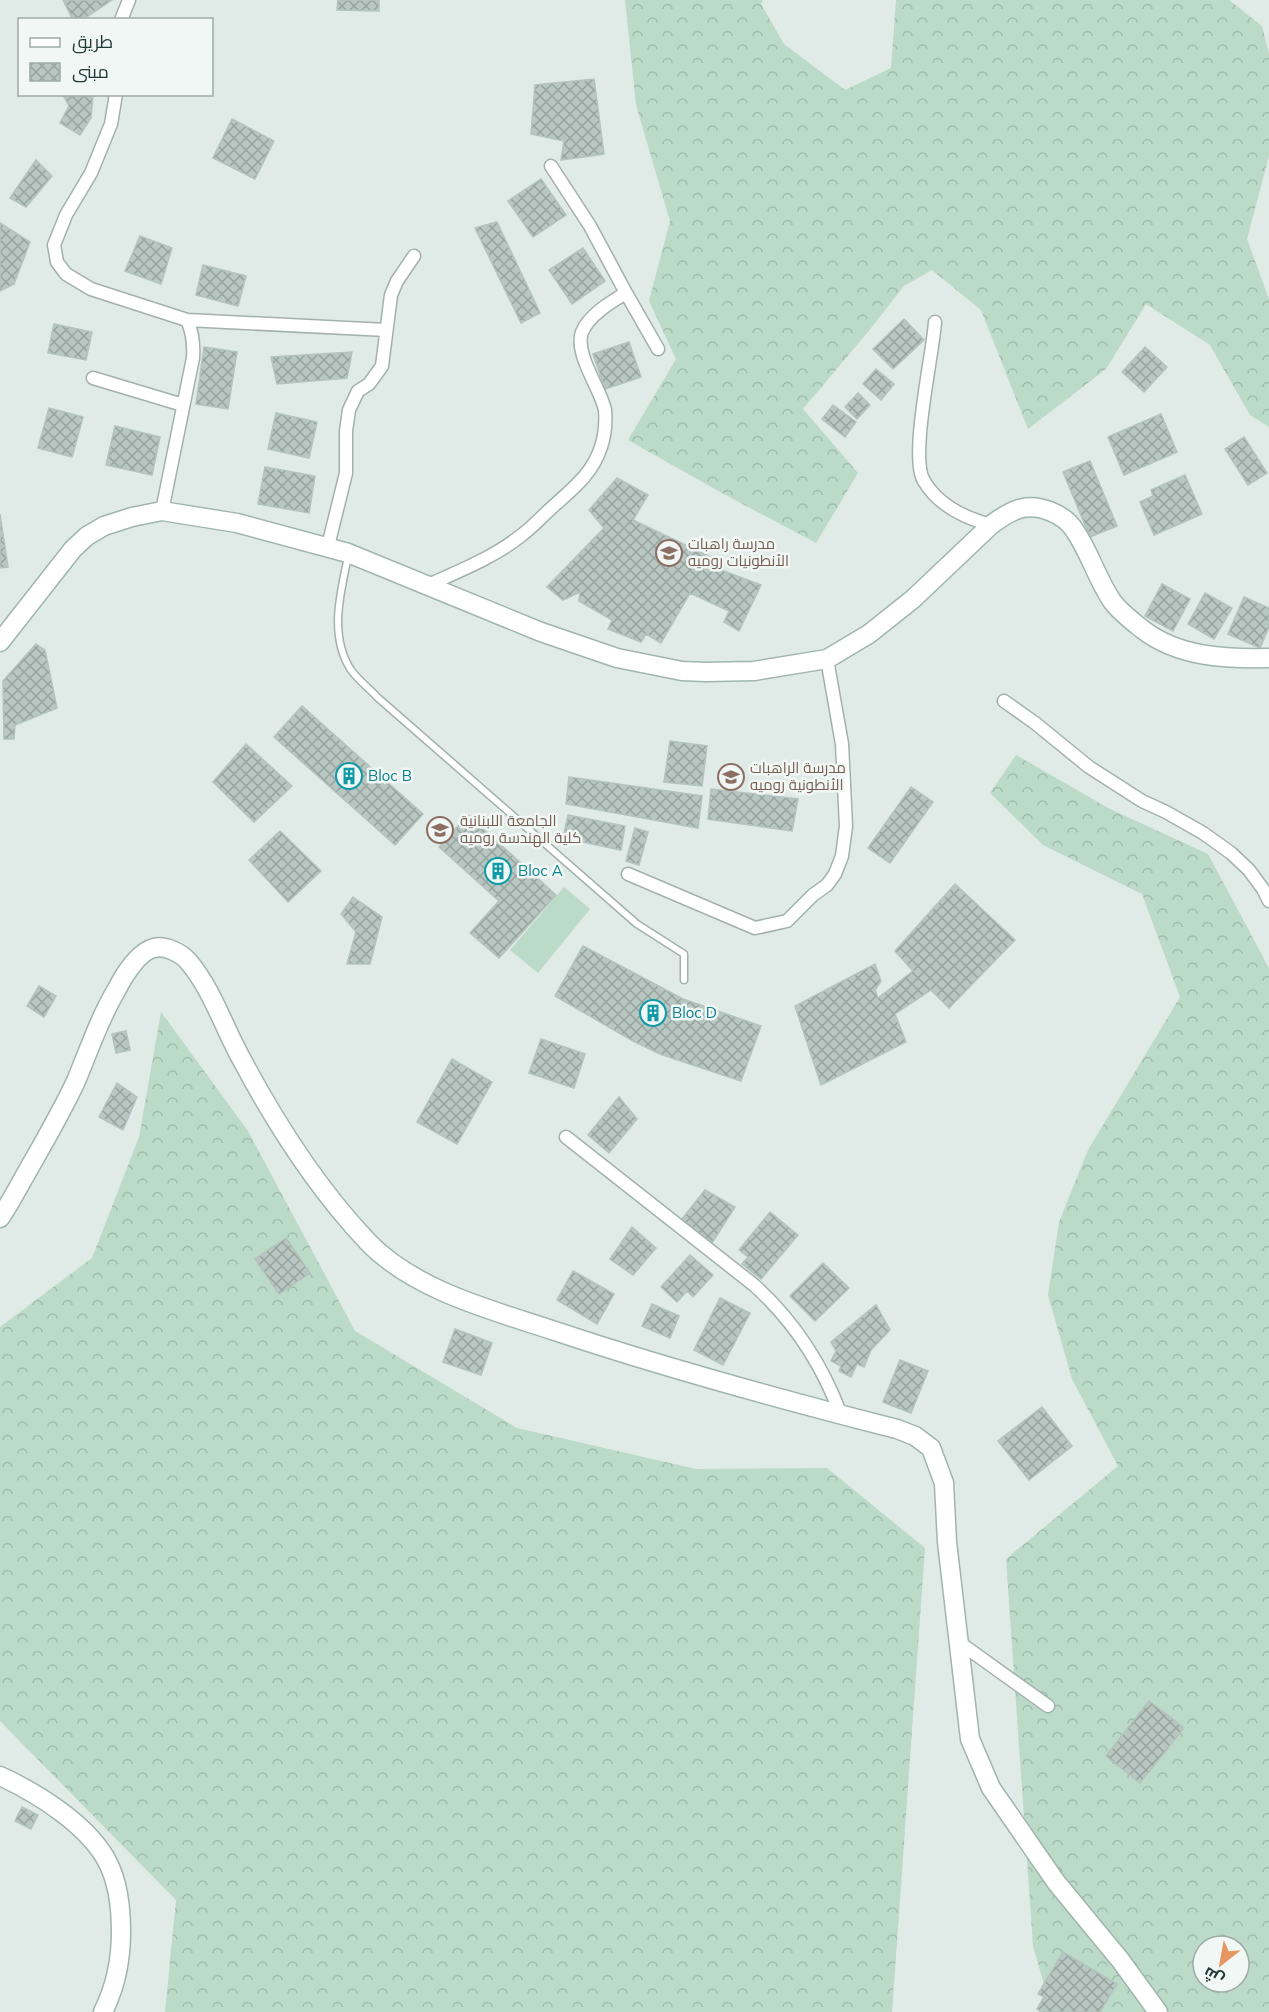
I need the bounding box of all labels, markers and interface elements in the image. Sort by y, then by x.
legend [18,18,213,96]
text: طريق [72,30,113,54]
text: مبنى [72,60,109,83]
place label: مدرسة راهبات الأنطونيات روميه [688,534,789,570]
school or university icon: مدرسة راهبات الأنطونيات روميه [654,538,684,568]
place label: مدرسة الراهبات الأنطونية روميه [750,758,846,794]
building icon: Bloc B [334,761,364,791]
school or university icon: مدرسة الراهبات الأنطونية روميه [716,762,746,792]
place label: Bloc B [368,766,412,785]
place label: الجامعة اللبنانية كلية الهندسة روميه [460,811,581,848]
school or university icon: الجامعة اللبنانية كلية الهندسة روميه [425,815,455,845]
building icon: Bloc A [483,856,513,886]
place label: Bloc A [518,861,563,880]
building icon: Bloc D [638,998,668,1028]
place label: Bloc D [672,1003,717,1022]
north arrow [1191,1934,1251,1994]
text: ش [1199,1963,1227,1991]

